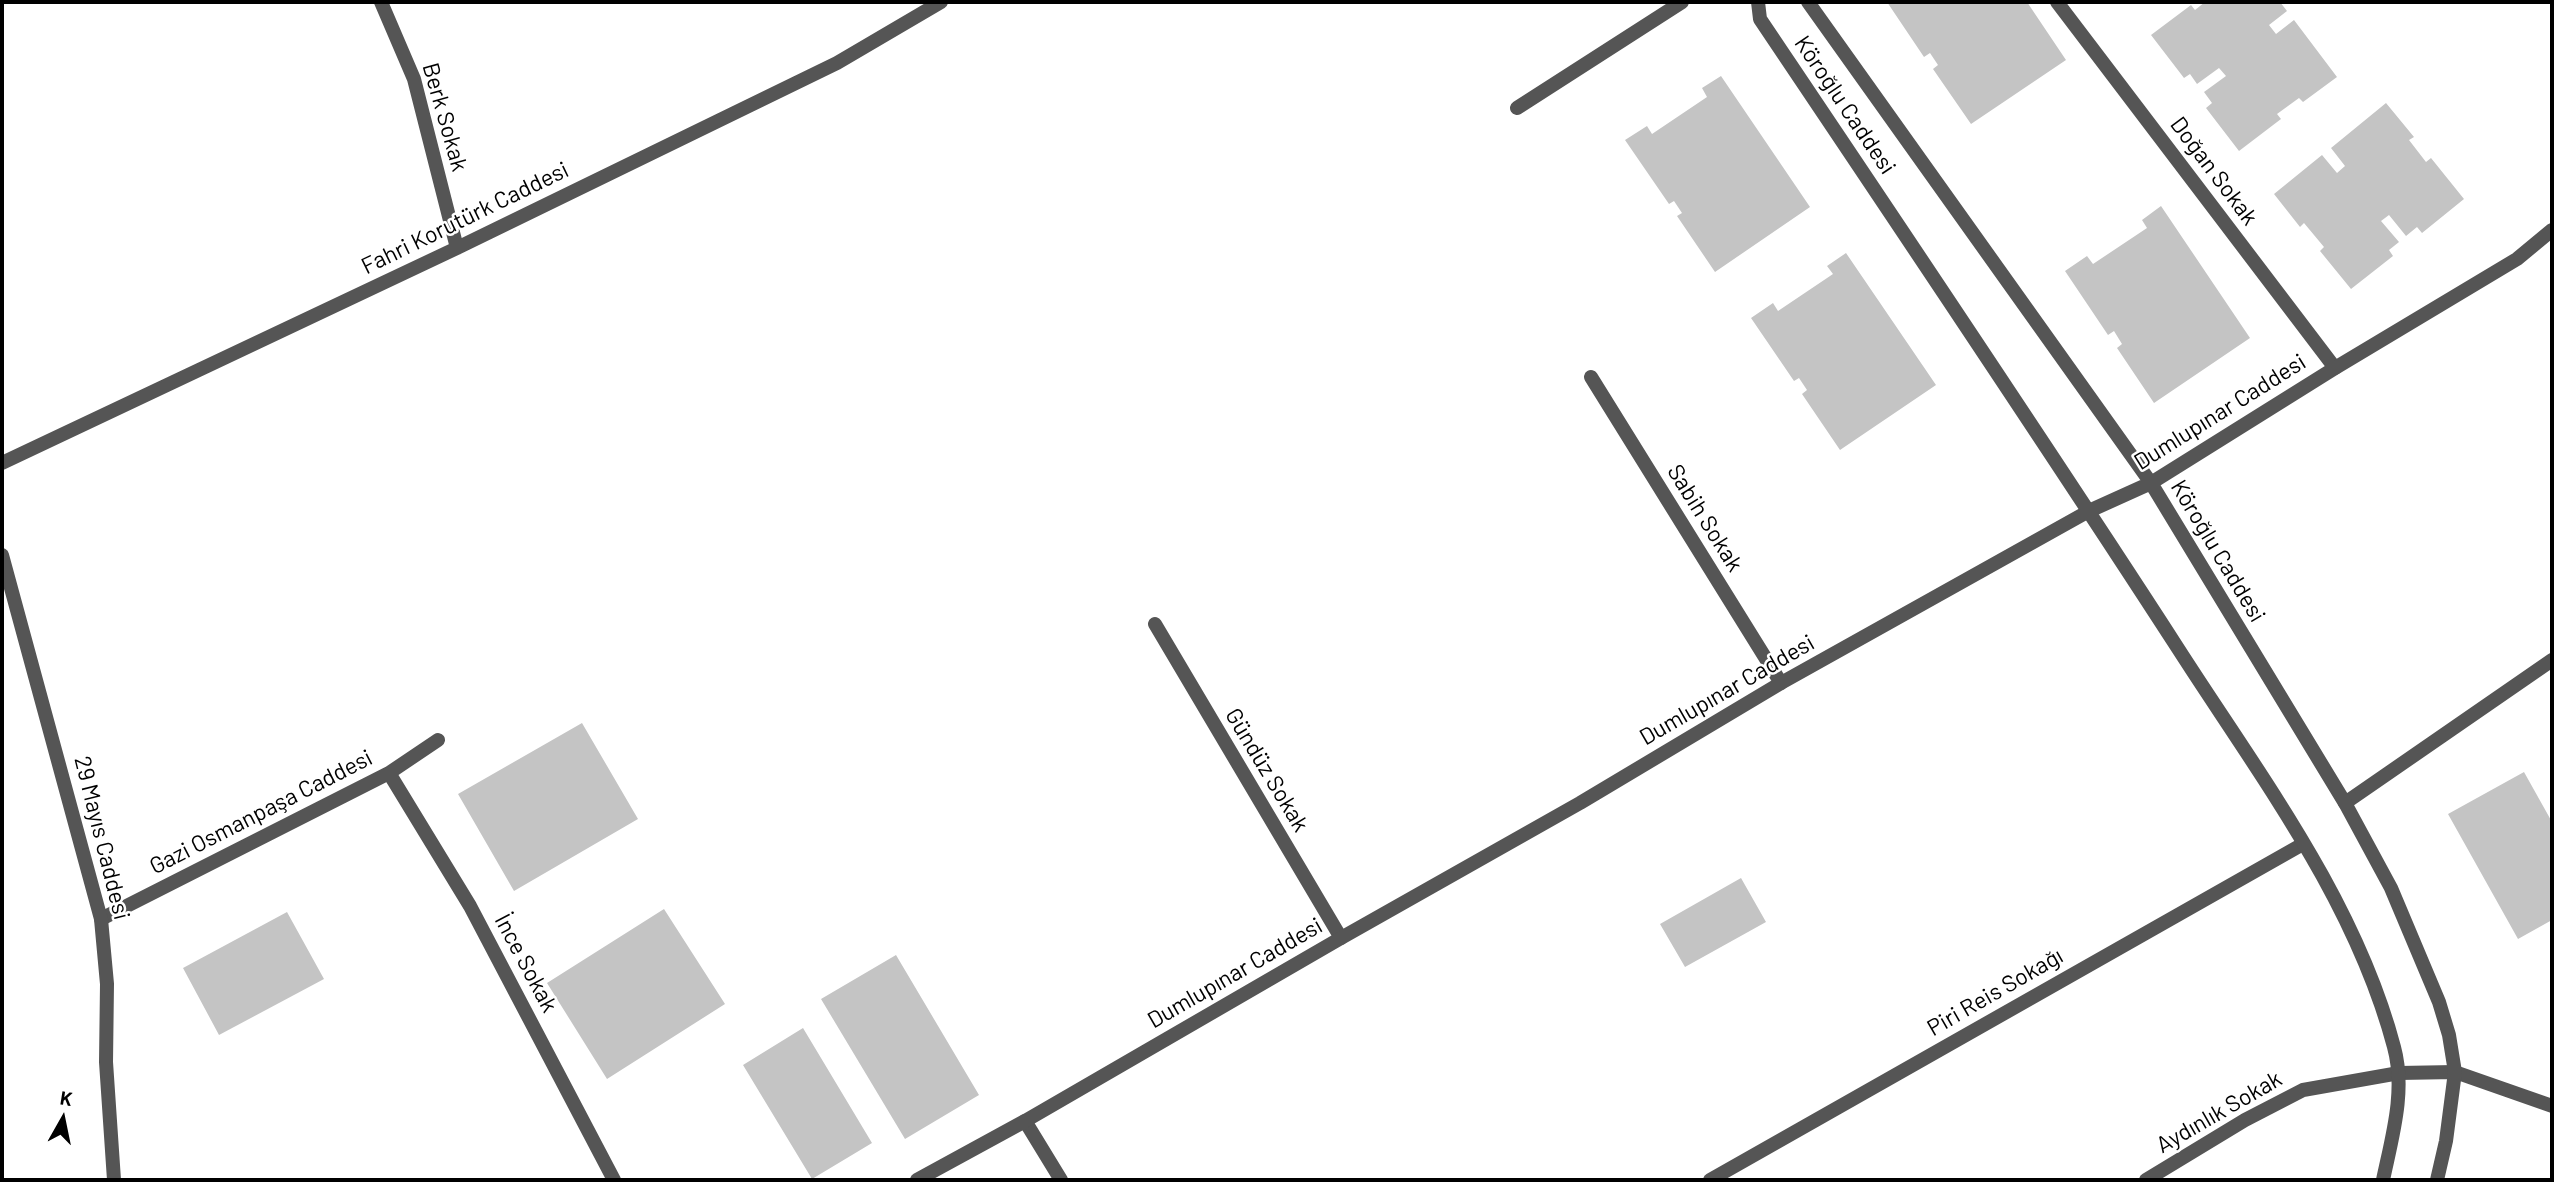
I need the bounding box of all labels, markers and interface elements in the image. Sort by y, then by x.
street label: Köroğlu Caddesi [1789,31,1901,179]
street label: Berk Sokak [416,59,474,175]
street label: Doğan Sokak [2164,111,2264,231]
street label: Fahri Korutürk Caddesi [357,156,573,280]
street label: Dumlupınar Caddesi [2129,348,2311,476]
street label: Sabih Sokak [1661,459,1749,577]
street label: Köroğlu Caddesi [2165,475,2271,627]
street label: Dumlupınar Caddesi [1635,629,1819,751]
street label: Gündüz Sokak [1219,703,1315,837]
street label: Gazi Osmanpaşa Caddesi [145,744,377,880]
street label: 29 Mayıs Caddesi [68,753,136,923]
street label: İnce Sokak [489,909,563,1017]
street label: Dumlupınar Caddesi [1143,912,1327,1034]
street label: Piri Reis Sokağı [1922,942,2068,1042]
street label: Aydınlık Sokak [2151,1065,2287,1159]
north arrow [28,1084,98,1154]
text: K [59,1085,74,1110]

